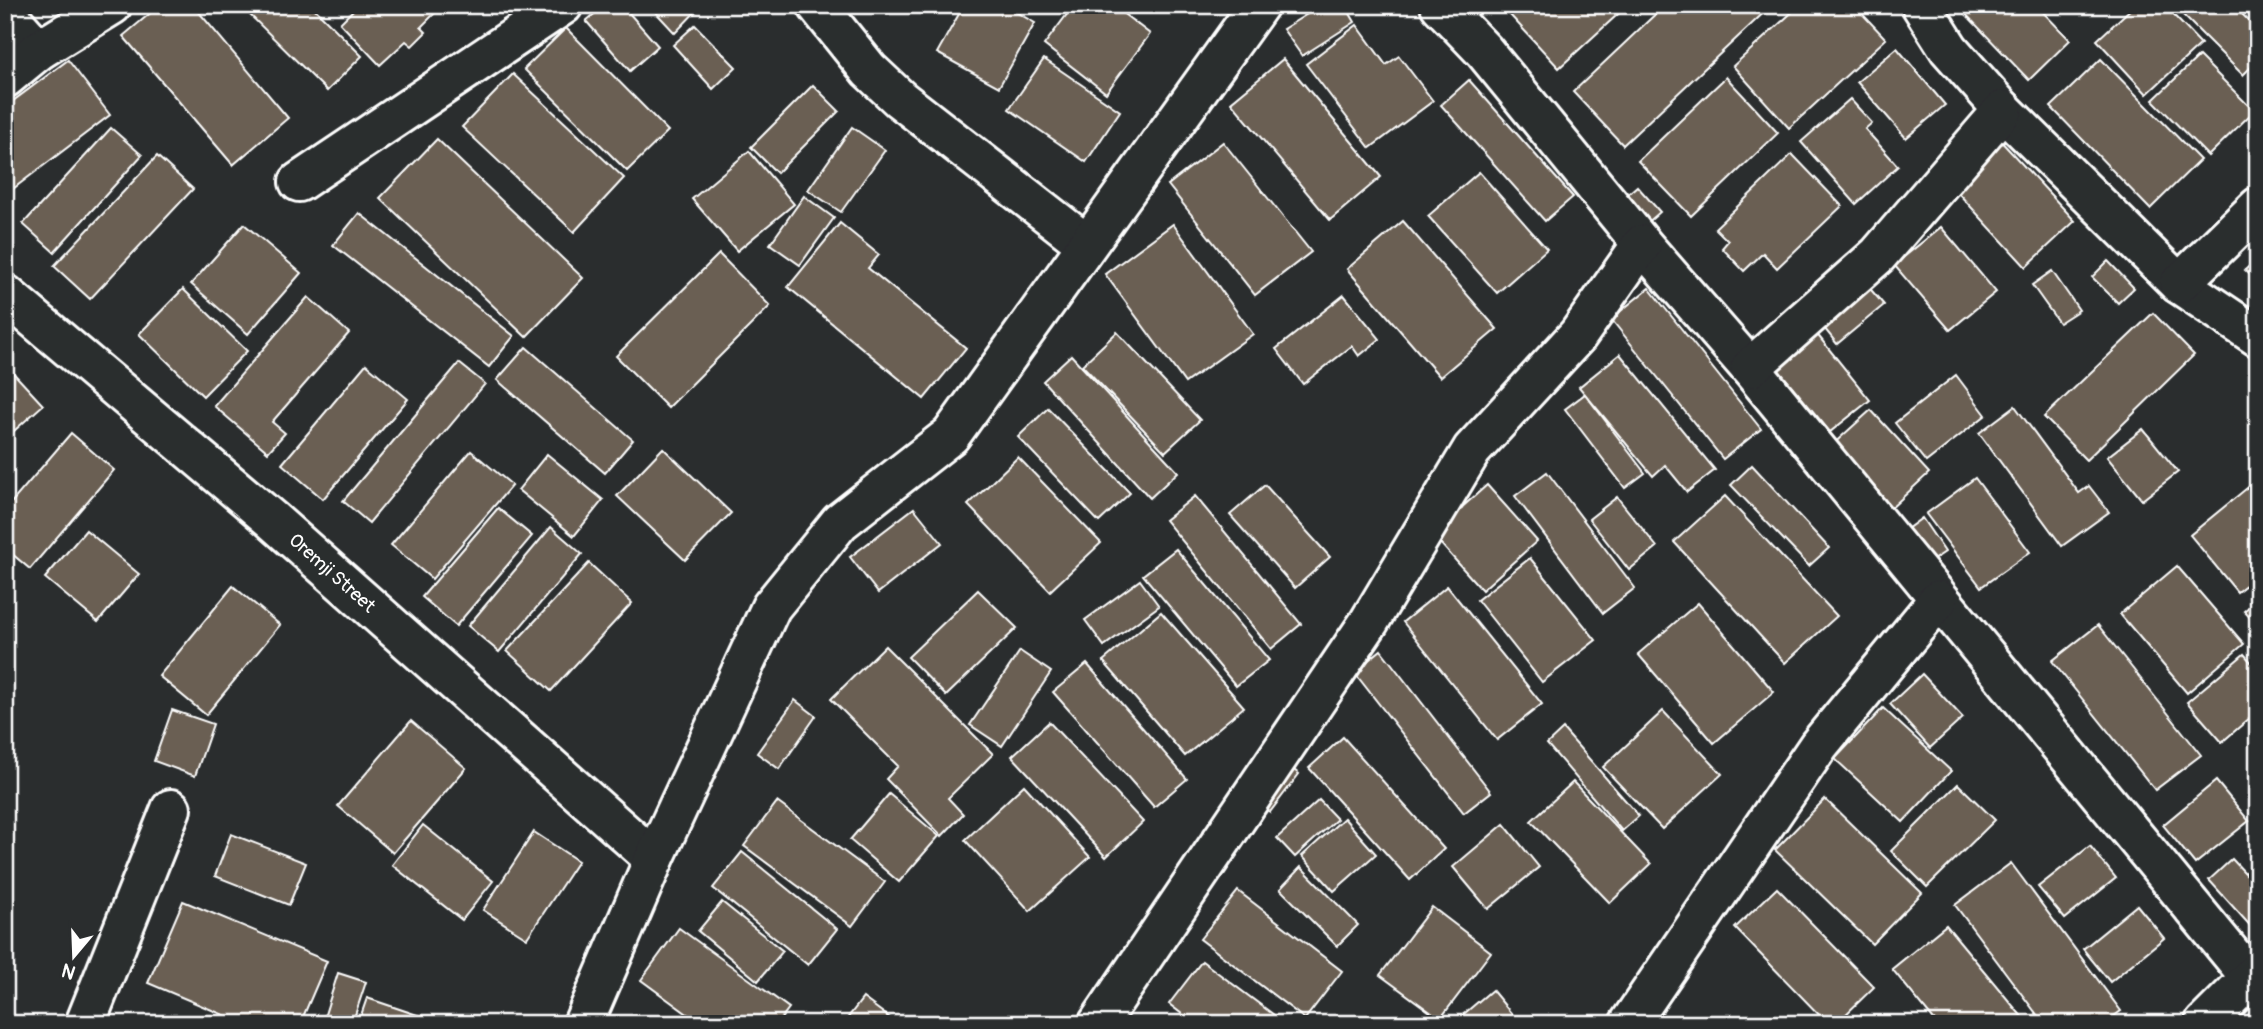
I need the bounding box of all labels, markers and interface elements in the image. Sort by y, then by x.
street label: Oremji Street [284,528,381,618]
north arrow [38,920,108,990]
text: N [59,958,79,985]

